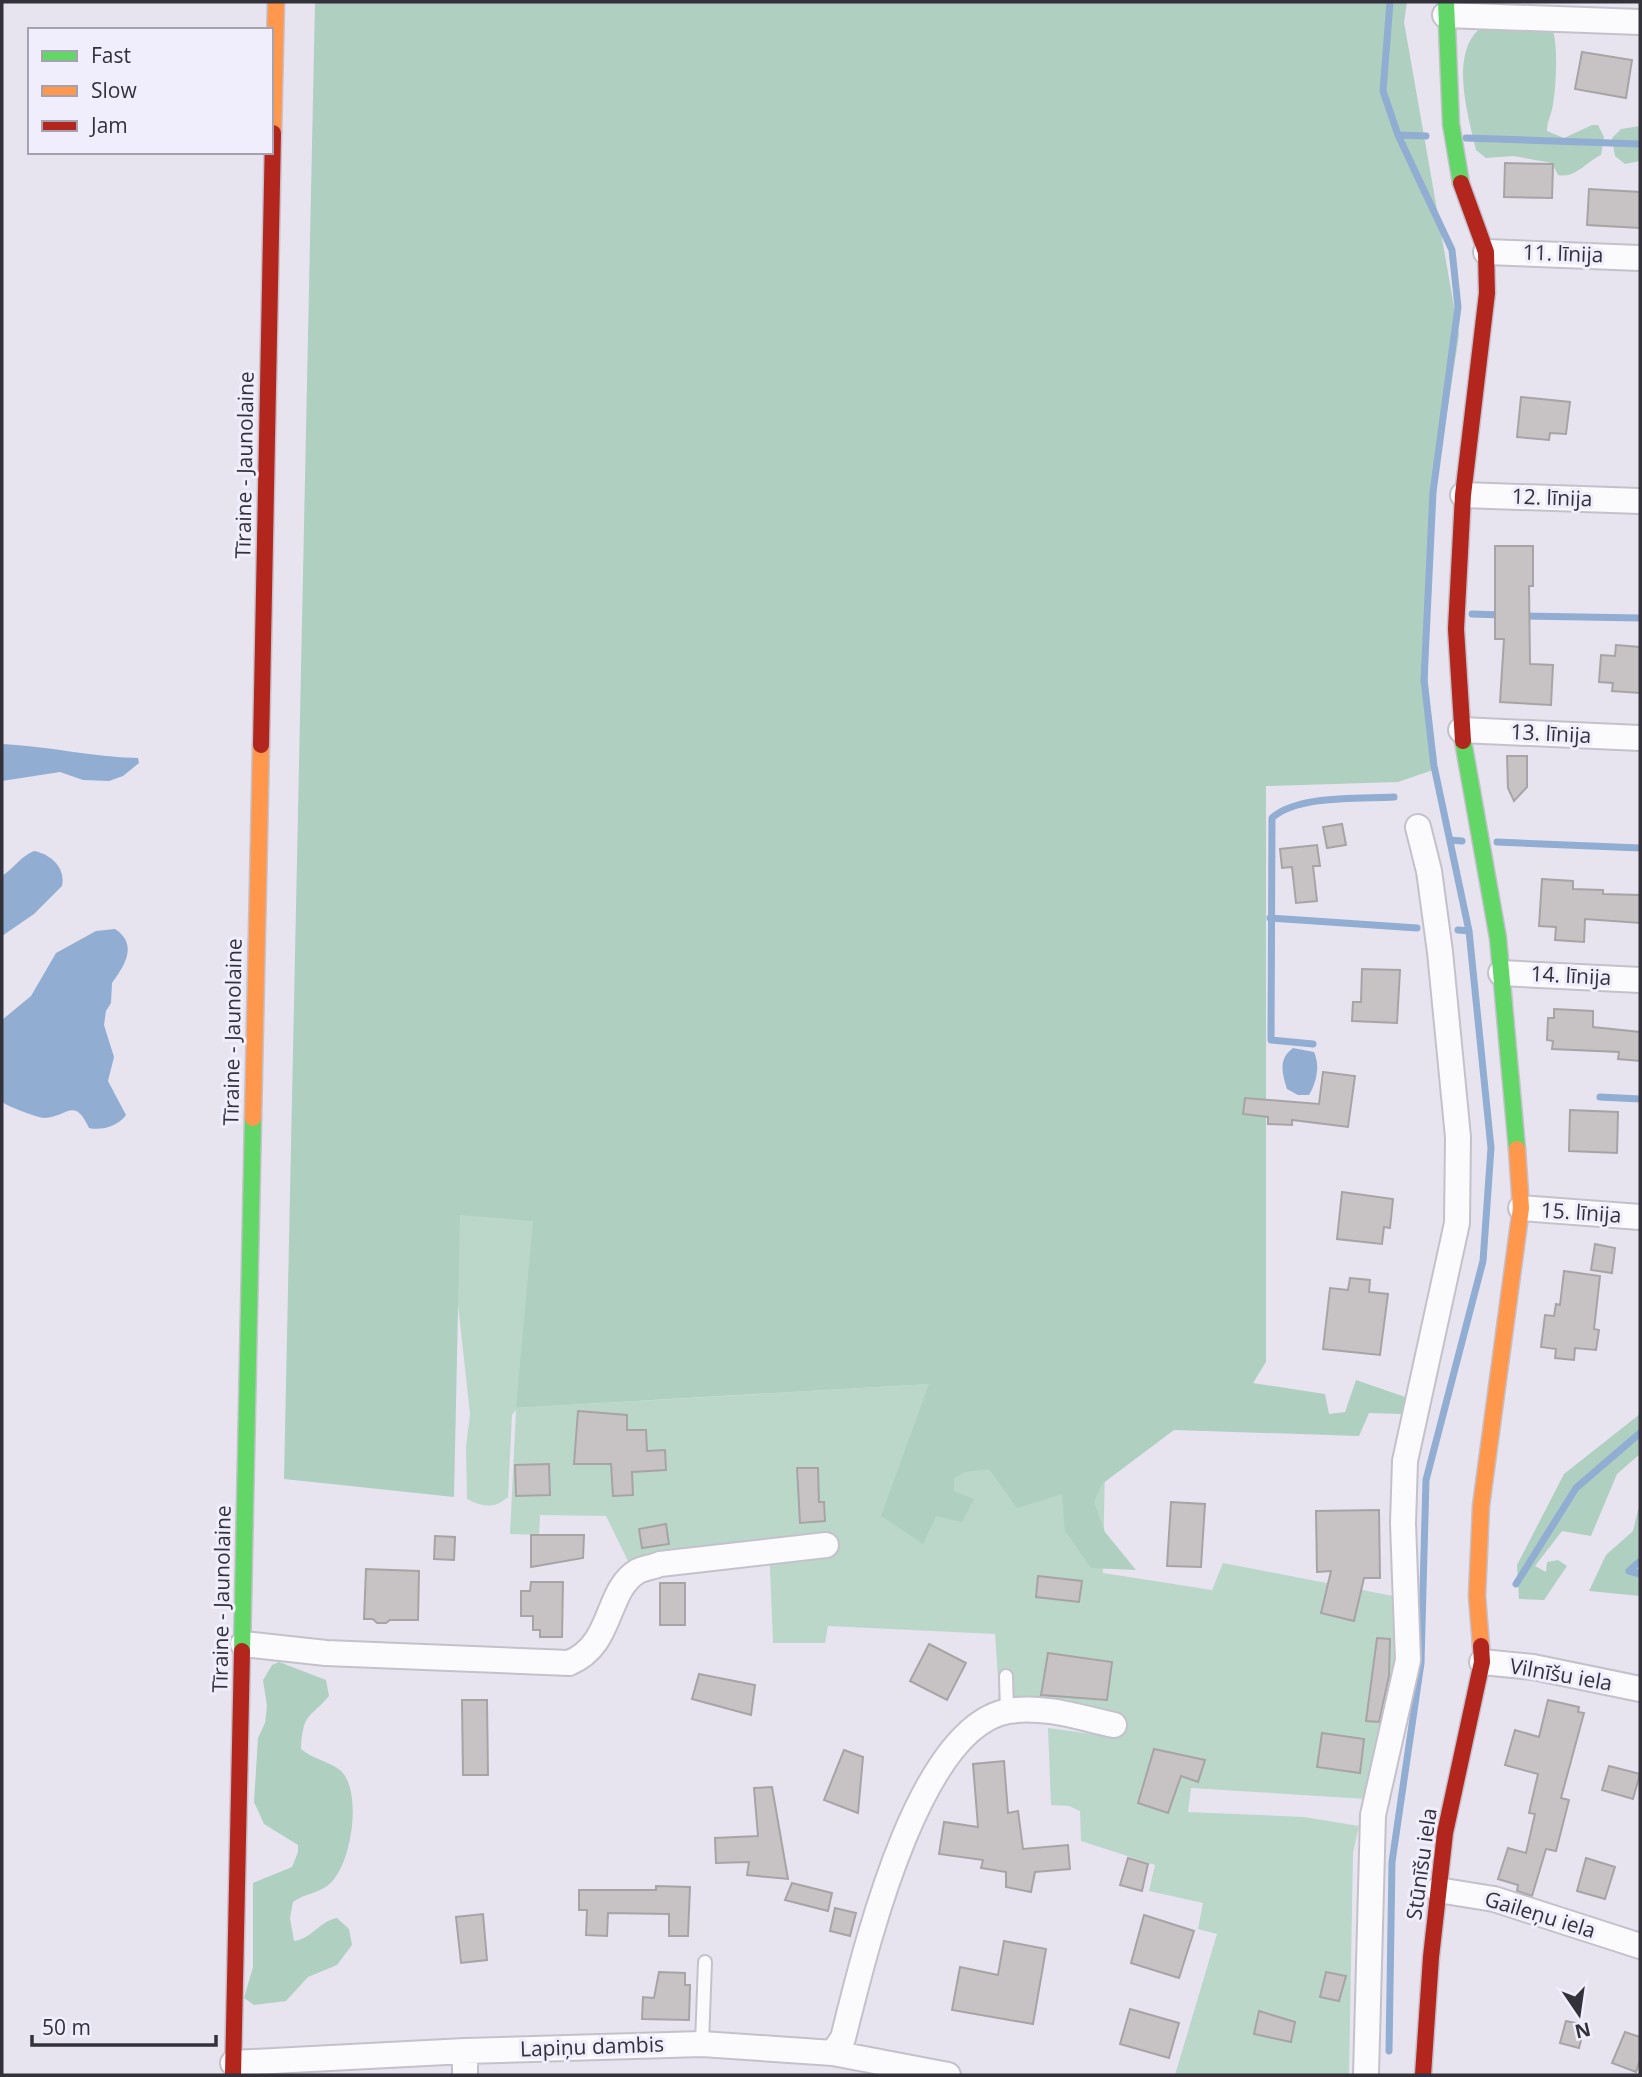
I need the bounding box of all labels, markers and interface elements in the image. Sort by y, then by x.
legend [28,28,273,154]
text: Fast [91,41,131,69]
text: Slow [91,76,137,104]
text: Jam [89,111,128,139]
street label: 11. līnija [1522,238,1604,268]
street label: Tīraine - Jaunolaine [228,371,260,559]
street label: 12. līnija [1511,482,1593,512]
street label: 13. līnija [1510,717,1592,749]
street label: Tīraine - Jaunolaine [216,938,248,1126]
street label: 14. līnija [1530,959,1612,991]
street label: 15. līnija [1540,1195,1622,1229]
street label: Tīraine - Jaunolaine [205,1505,237,1693]
street label: Vilnīšu iela [1508,1651,1615,1697]
street label: Stūnīšu iela [1399,1806,1443,1921]
street label: Gaileņu iela [1481,1884,1599,1944]
north arrow [1544,1979,1614,2049]
scale bar [32,2004,215,2048]
text: 50 m [42,2013,91,2041]
text: N [1572,2016,1593,2045]
street label: Lapiņu dambis [519,2029,664,2063]

